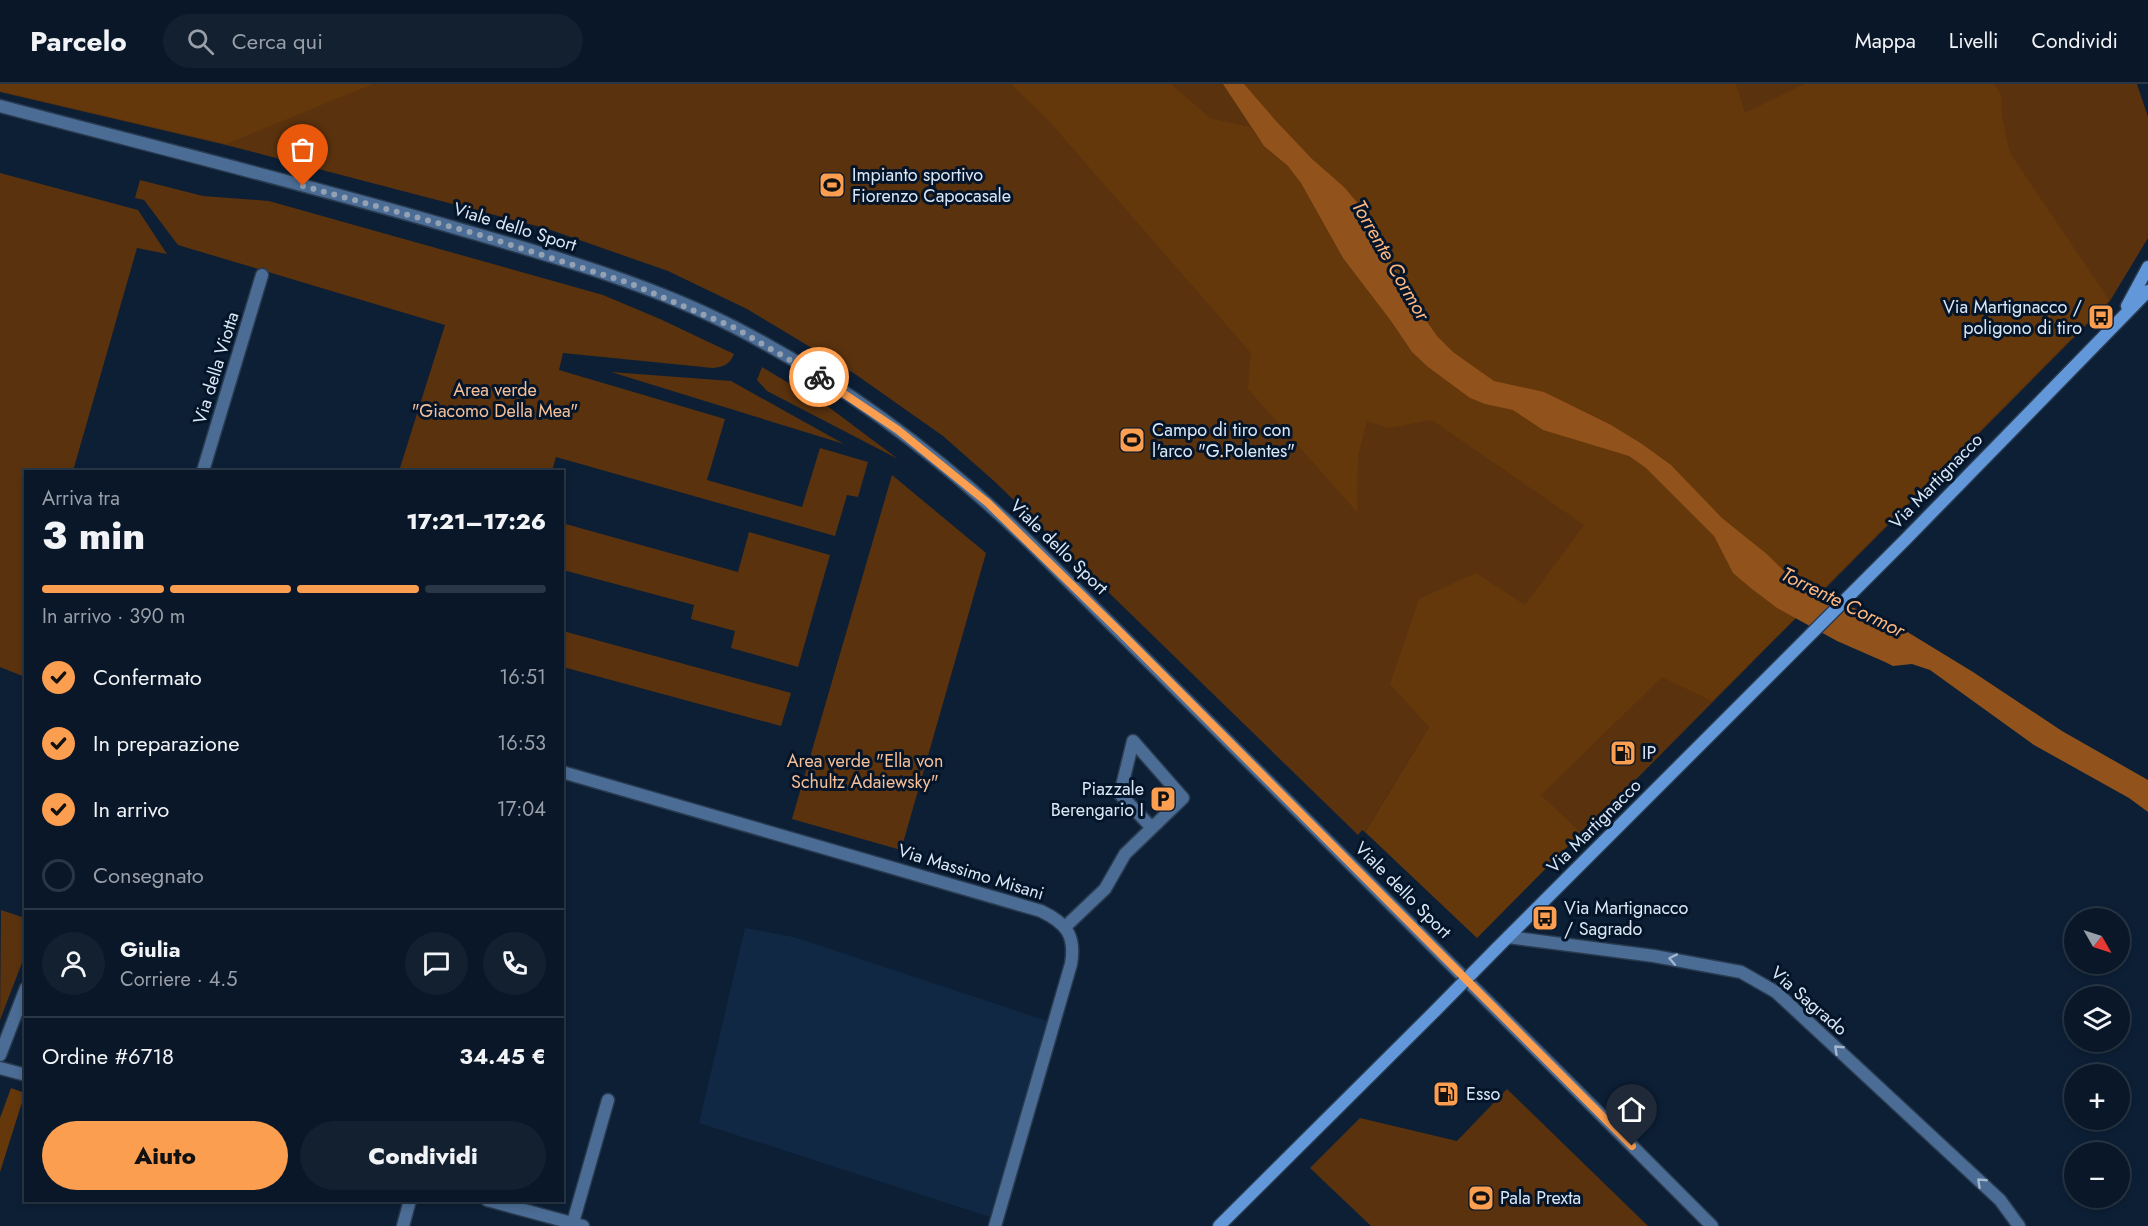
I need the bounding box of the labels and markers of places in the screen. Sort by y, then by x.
pin [277,124,328,186]
place label: Impianto sportivo Fiorenzo Capocasale [852,162,1011,209]
sports icon: Impianto sportivo Fiorenzo Capocasale [817,170,847,200]
place label: Via Martignacco / poligono di tiro [1943,294,2082,341]
bus stop icon: Via Martignacco / poligono di tiro [2086,302,2116,332]
place label: Campo di tiro con l'arco "G.Polentes" [1152,417,1295,464]
sports icon: Campo di tiro con l'arco "G.Polentes" [1117,425,1147,455]
fuel station icon: IP [1608,738,1638,768]
place label: IP [1642,740,1656,766]
place label: Piazzale Berengario I [1051,776,1144,823]
parking icon: Piazzale Berengario I [1148,784,1178,814]
place label: Via Martignacco / Sagrado [1564,895,1689,942]
bus stop icon: Via Martignacco / Sagrado [1530,903,1560,933]
fuel station icon: Esso [1431,1079,1461,1109]
place label: Esso [1466,1081,1500,1107]
pin [1606,1084,1657,1146]
sports icon: Pala Prexta [1466,1183,1496,1213]
place label: Pala Prexta [1500,1185,1581,1211]

